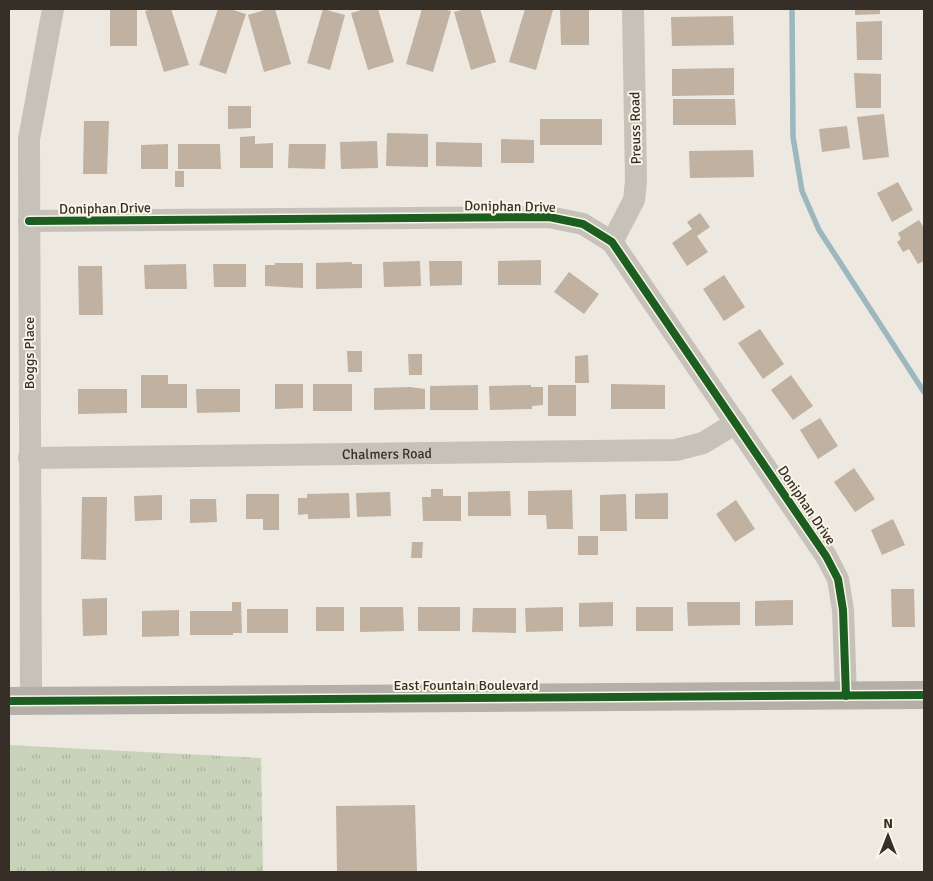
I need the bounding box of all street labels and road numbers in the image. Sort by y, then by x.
street label: Preuss Road [626,92,645,164]
street label: Doniphan Drive [464,197,556,216]
street label: Doniphan Drive [59,199,151,218]
street label: Boggs Place [21,317,38,389]
street label: Chalmers Road [342,445,432,463]
street label: Doniphan Drive [774,462,839,548]
street label: East Fountain Boulevard [393,677,539,694]

